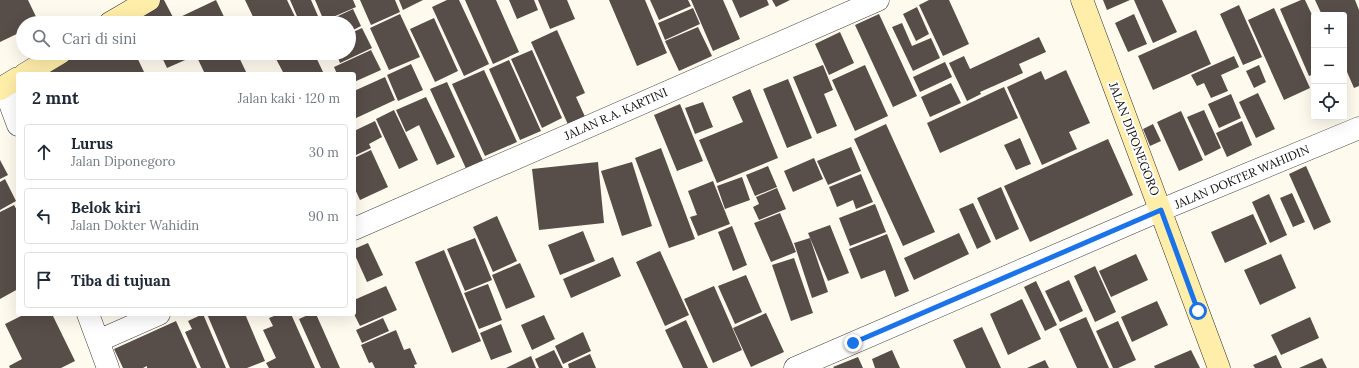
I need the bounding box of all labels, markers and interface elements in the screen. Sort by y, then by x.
map controls [1311,12,1347,120]
button: + [1311,12,1347,48]
search box [16,16,356,60]
icon: search [30,27,52,49]
text: Cari di sini [62,29,137,48]
button: − [1311,48,1347,84]
street label: JALAN DIPONEGORO [1106,79,1163,198]
street label: JALAN R.A. KARTINI [561,84,670,143]
button: locate [1311,84,1347,120]
text: 2 mnt [32,87,79,109]
text: Jalan kaki · 120 m [238,90,340,107]
text: Lurus [71,134,113,153]
icon: ahead [33,141,55,163]
street label: JALAN DOKTER WAHIDIN [1171,141,1311,212]
text: 30 m [309,144,339,161]
text: Jalan Diponegoro [71,153,175,170]
text: Belok kiri [71,198,141,217]
icon: left [33,205,55,227]
text: 90 m [308,208,339,225]
text: Jalan Dokter Wahidin [71,217,199,234]
icon: arrive [33,269,55,291]
text: Tiba di tujuan [71,271,170,290]
route start [1189,302,1207,320]
route end [844,334,862,352]

